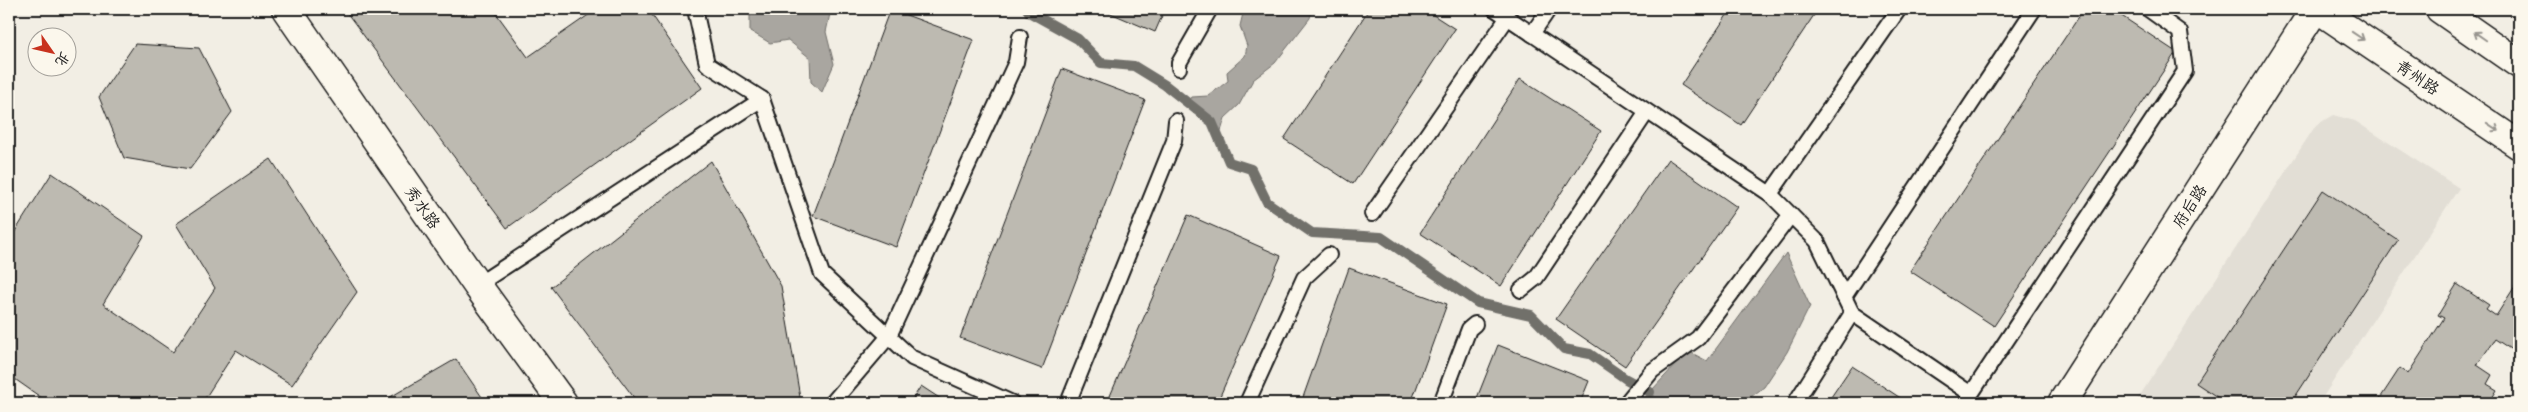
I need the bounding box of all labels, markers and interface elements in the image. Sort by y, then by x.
north arrow [28,28,78,78]
one-way arrow [2351,31,2365,41]
one-way arrow [2473,31,2487,41]
text: 北 [51,48,75,71]
street label: 青州路 [2392,54,2444,100]
one-way arrow [2486,122,2500,132]
street label: 府后路 [2167,180,2211,232]
street label: 秀水路 [400,181,446,233]

